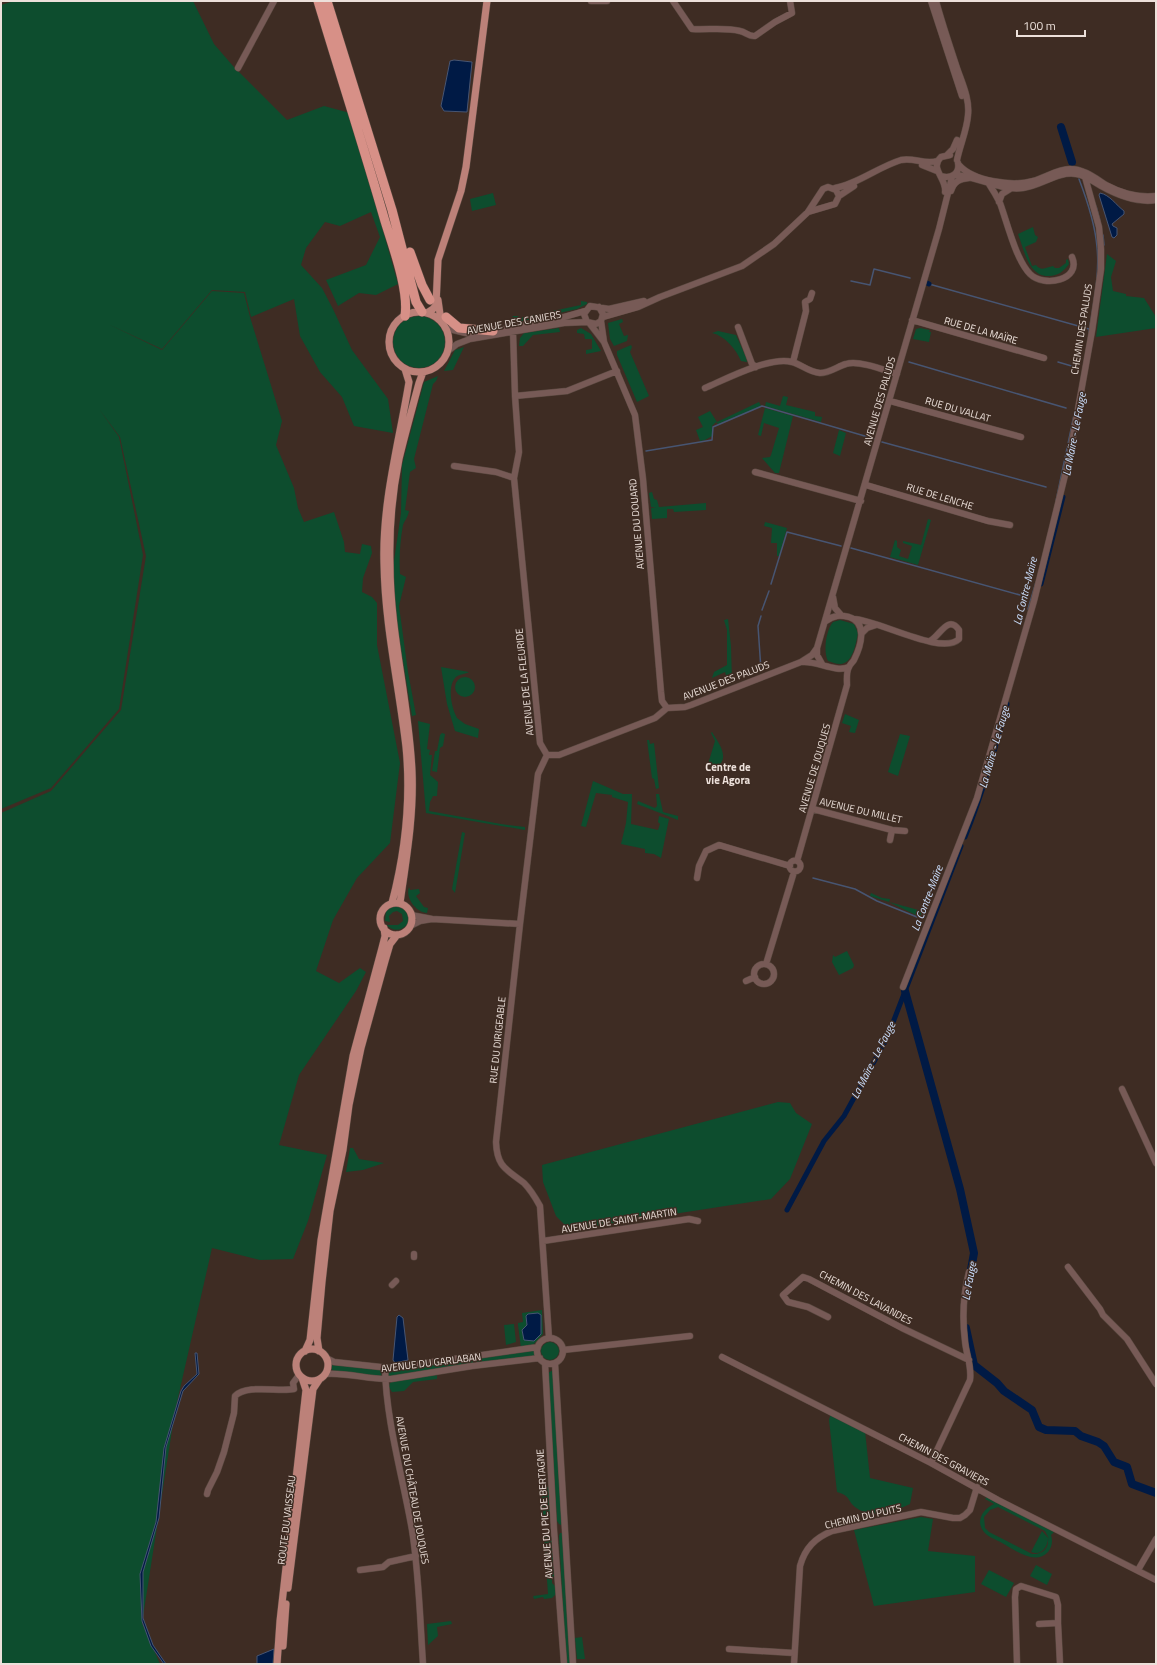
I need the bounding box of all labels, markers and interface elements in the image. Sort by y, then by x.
scale bar [1017,12,1085,38]
text: 100 m [1023,16,1056,35]
street label: CHEMIN DES PALUDS [1067,283,1096,376]
street label: AVENUE DES CANIERS [466,307,562,338]
street label: RUE DE LA MAÏRE [942,313,1020,348]
street label: AVENUE DES PALUDS [860,355,899,447]
water label: La Maïre - Le Fauge [1058,390,1090,477]
street label: RUE DU VALLAT [923,393,993,426]
street label: AVENUE DU DOUARD [625,478,648,570]
street label: RUE DE LENCHE [905,479,976,514]
water label: La Contre-Maïre [1009,555,1041,626]
street label: AVENUE DE LA FLEURIDE [511,627,538,736]
street label: AVENUE DES PALUDS [681,657,772,704]
water label: La Maïre - Le Fauge [975,703,1014,790]
street label: AVENUE DE JOUQUES [795,722,834,814]
district label: Centre de vie Agora [705,759,751,788]
street label: AVENUE DU MILLET [818,794,904,827]
water label: La Contre-Maïre [907,862,947,933]
street label: RUE DU DIRIGEABLE [485,996,510,1084]
water label: La Maïre - Le Fauge [847,1018,900,1101]
street label: AVENUE DE SAINT-MARTIN [560,1204,678,1237]
water label: Le Fauge [958,1260,980,1301]
street label: CHEMIN DES LAVANDES [817,1267,915,1328]
street label: AVENUE DU GARLABAN [380,1349,482,1376]
street label: AVENUE DU CHÂTEAU DE JOUQUES [392,1415,433,1565]
street label: CHEMIN DES GRAVIERS [896,1429,992,1490]
street label: AVENUE DU PIC DE BERTAGNE [532,1448,557,1579]
street label: ROUTE DU VAISSEAU [274,1475,299,1566]
street label: CHEMIN DU PUITS [823,1500,903,1533]

